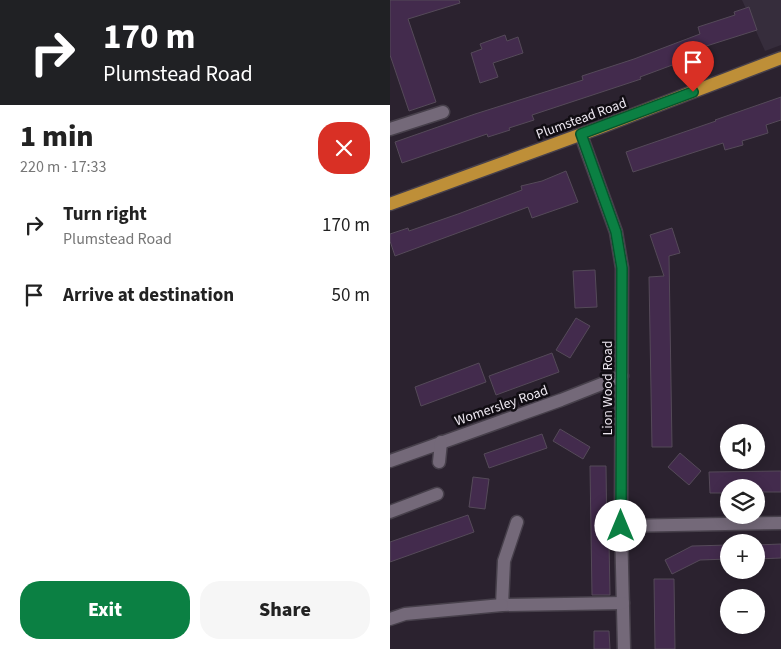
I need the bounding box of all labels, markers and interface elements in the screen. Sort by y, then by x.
text: 170 m [103,12,195,62]
icon: right [20,20,85,85]
pin [672,41,714,92]
icon: arrive [679,48,707,76]
text: Plumstead Road [103,58,253,90]
street label: Plumstead Road [533,93,630,145]
text: 1 min [20,115,94,158]
button: close [318,122,370,174]
text: 220 m · 17:33 [20,156,107,178]
text: Turn right [63,201,147,228]
icon: right [20,211,48,239]
text: 170 m [322,212,370,239]
text: Plumstead Road [63,228,172,250]
icon: arrive [20,281,48,309]
text: Arrive at destination [63,282,234,309]
text: 50 m [332,282,370,309]
street label: Lion Wood Road [598,340,618,436]
street label: Womersley Road [452,381,551,431]
map controls [720,424,765,634]
button: sound [720,424,765,469]
button: layers [720,479,765,524]
position arrow [594,499,646,551]
button: + [720,534,765,579]
button: Exit [20,581,190,639]
button: Share [200,581,370,639]
button: − [720,589,765,634]

